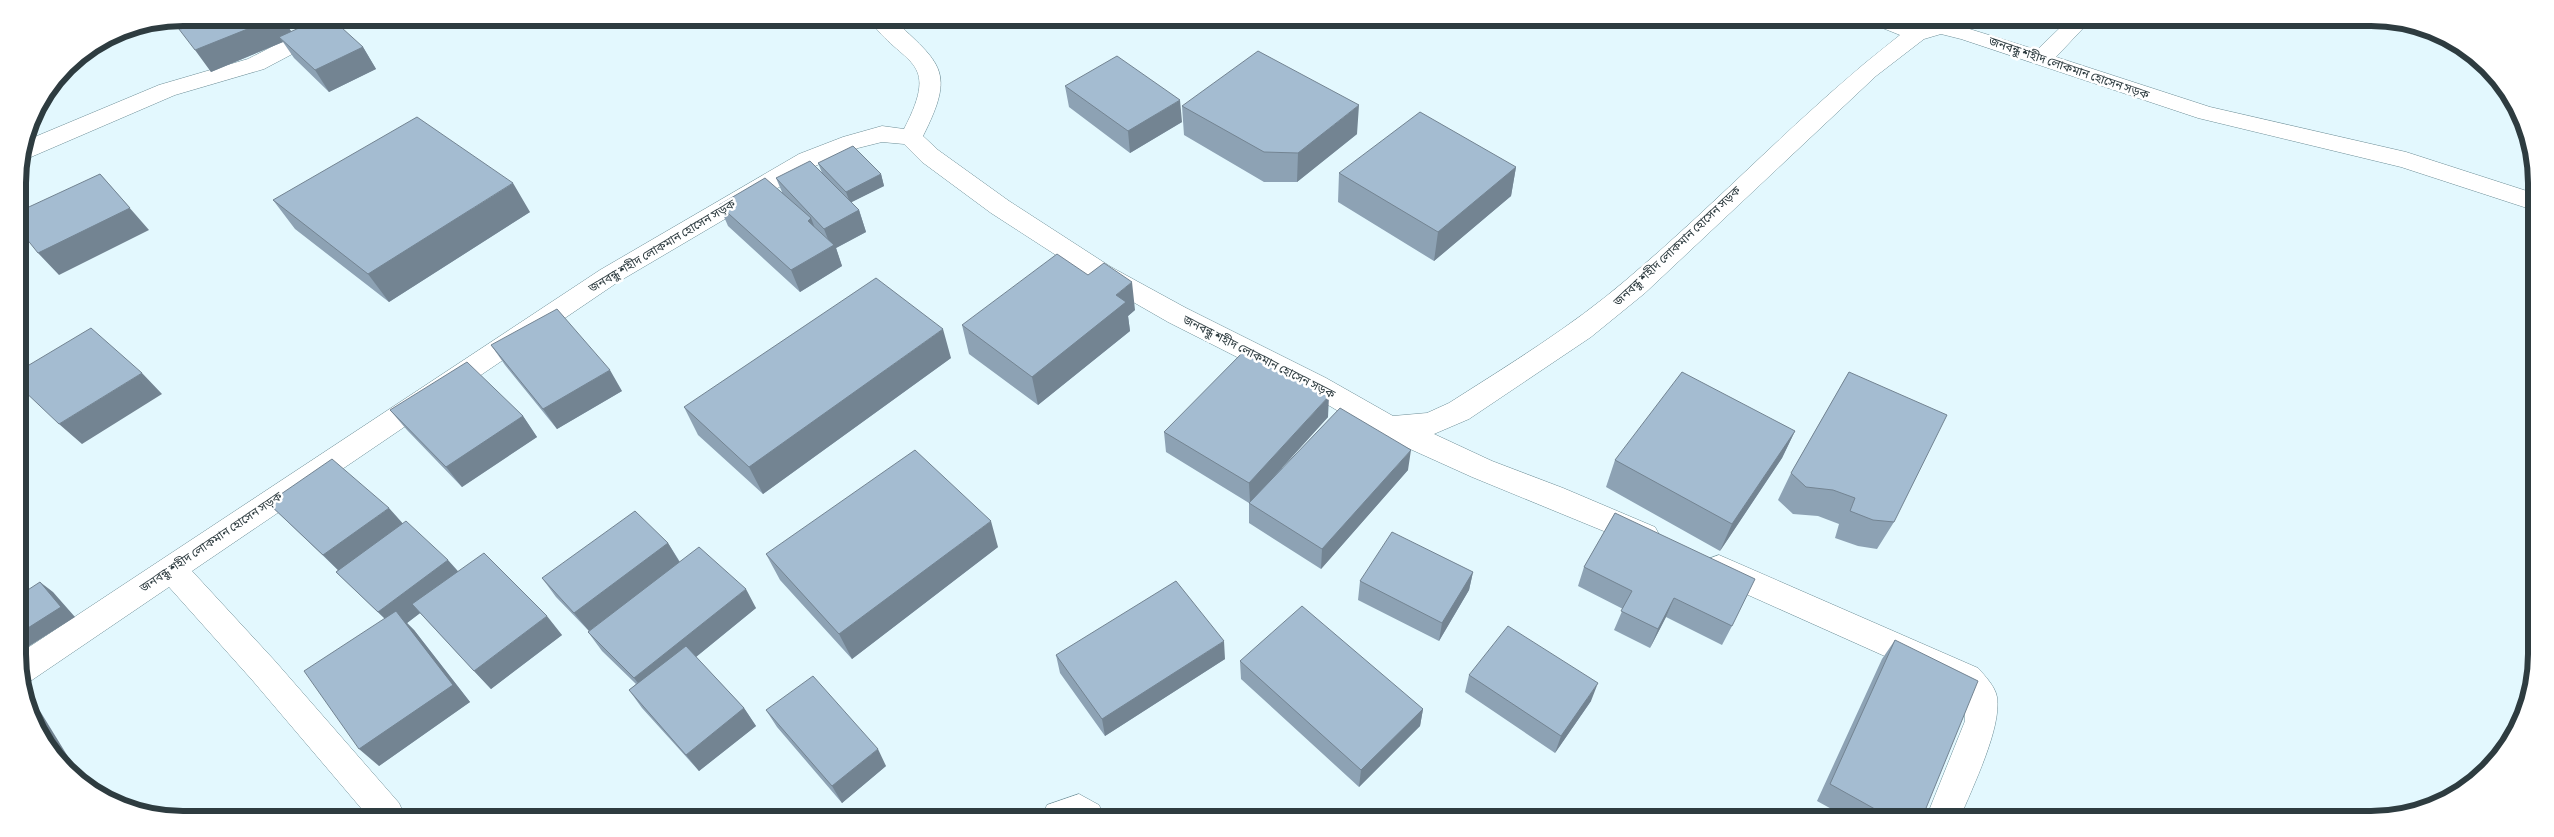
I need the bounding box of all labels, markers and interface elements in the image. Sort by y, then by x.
street label: জনবন্ধু শহীদ লোকমান হোসেন সড়ক [1985,33,2152,104]
street label: জনবন্ধু শহীদ লোকমান হোসেন সড়ক [1609,182,1745,311]
street label: জনবন্ধু শহীদ লোকমান হোসেন সড়ক [585,196,739,298]
street label: জনবন্ধু শহীদ লোকমান হোসেন সড়ক [1179,311,1338,403]
street label: জনবন্ধু শহীদ লোকমান হোসেন সড়ক [136,488,286,597]

